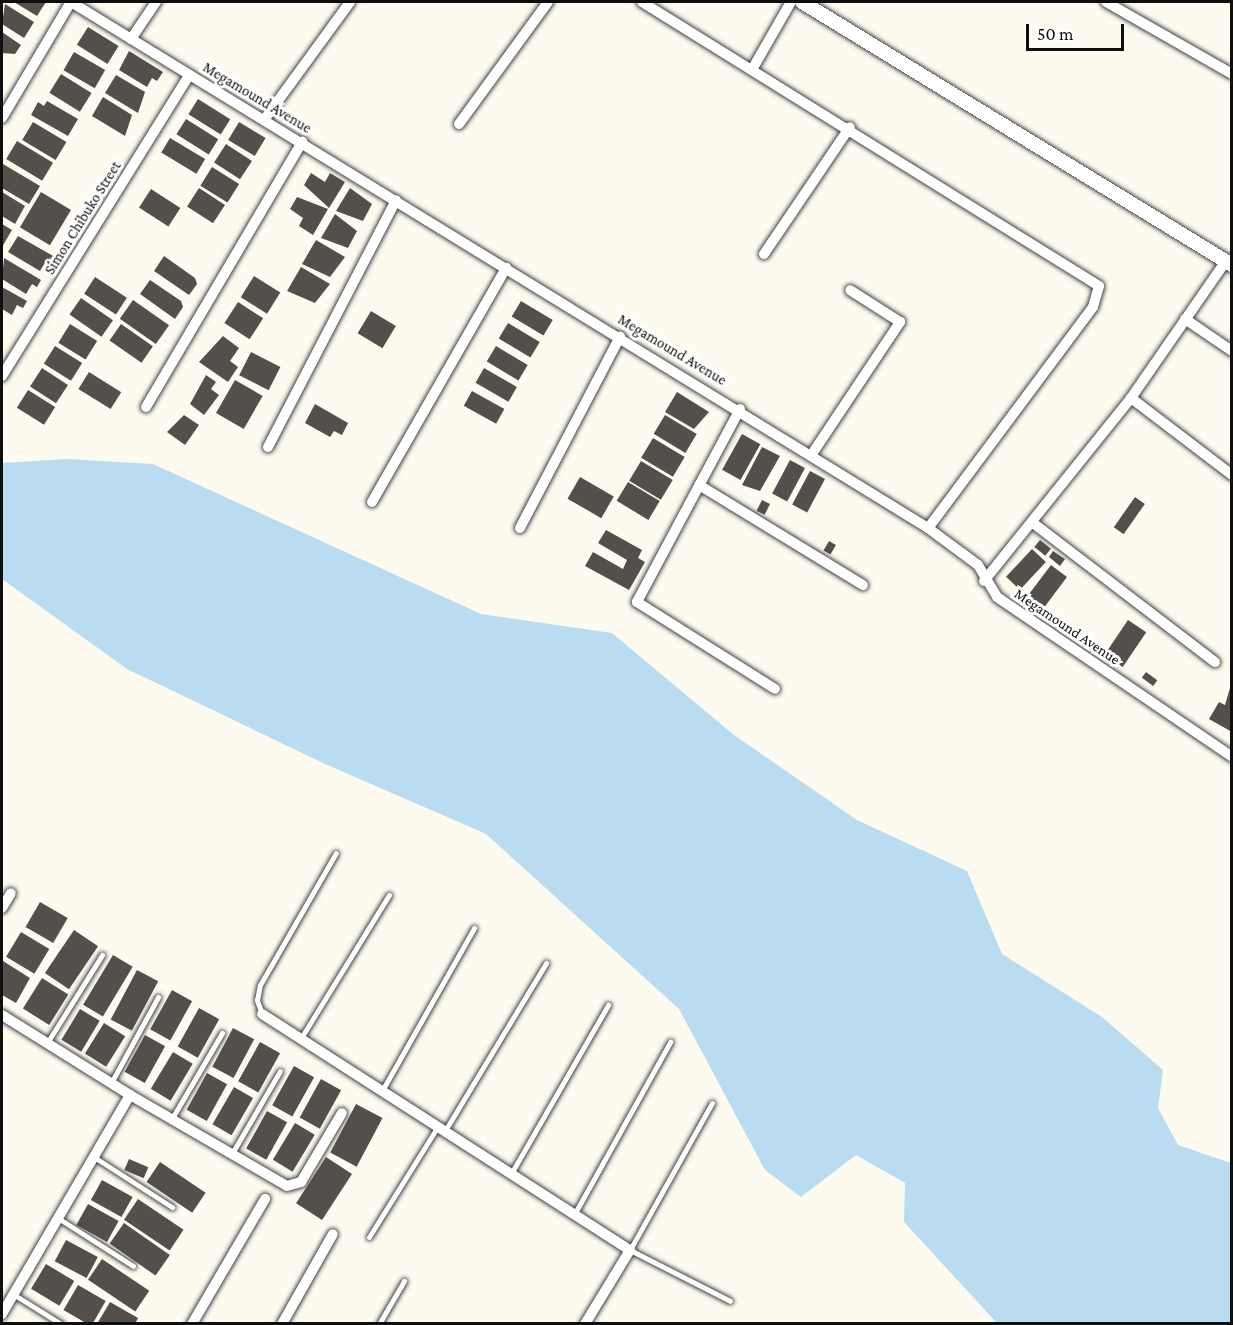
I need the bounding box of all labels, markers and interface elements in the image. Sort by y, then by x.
scale bar [1029,12,1126,50]
text: 50 m [1037,24,1074,44]
street label: Megamound Avenue [199,58,315,138]
street label: Simon Chibuko Street [41,158,125,278]
street label: Megamound Avenue [614,310,730,390]
street label: Megamound Avenue [1011,585,1123,669]

